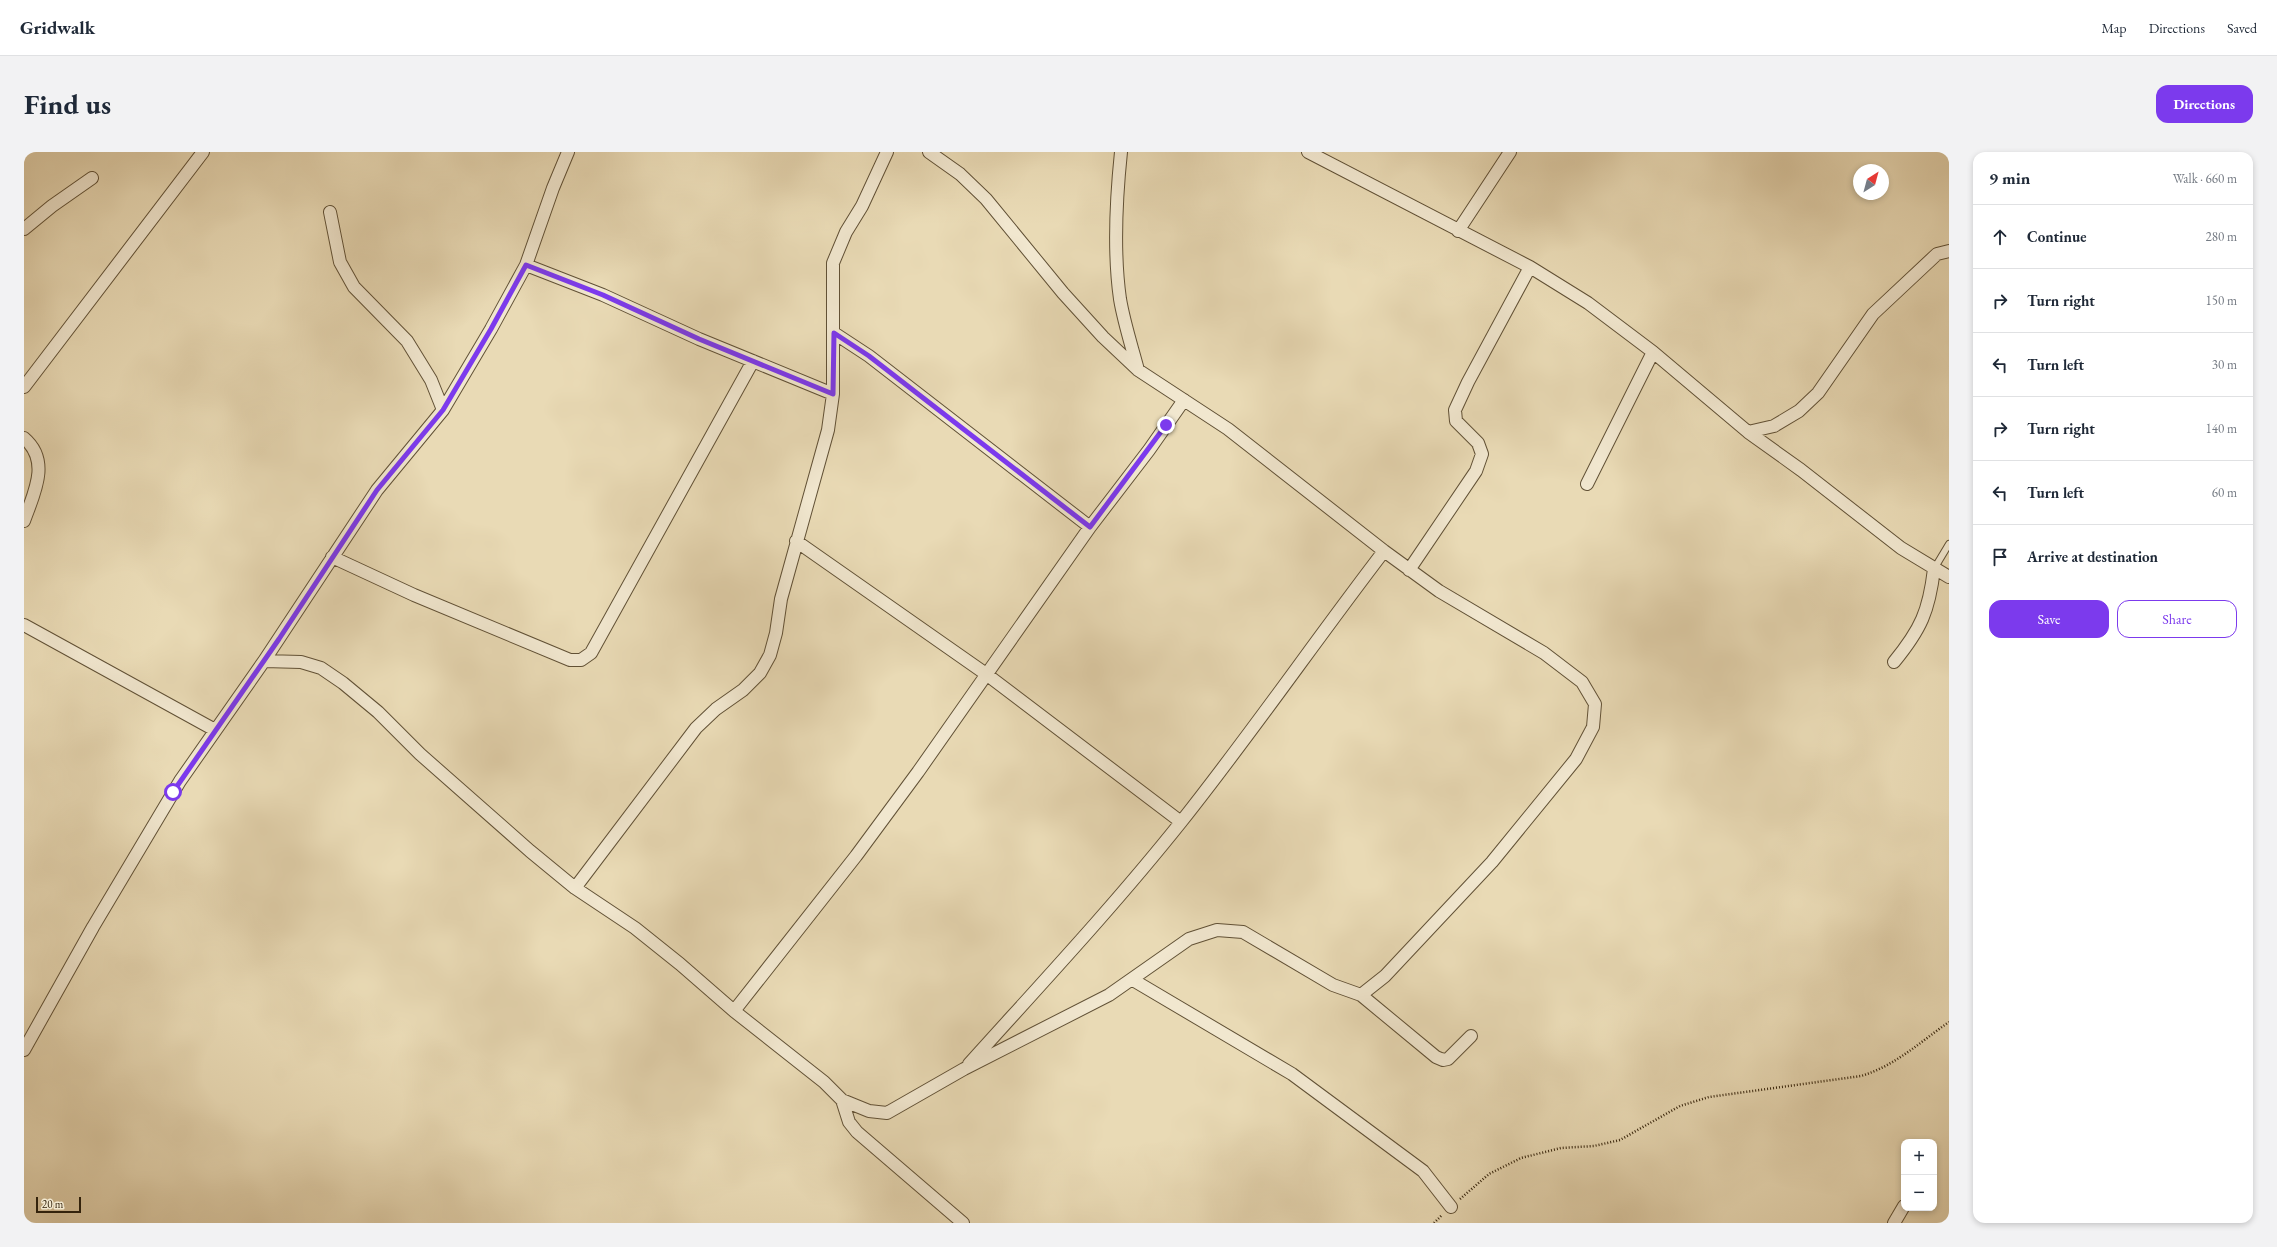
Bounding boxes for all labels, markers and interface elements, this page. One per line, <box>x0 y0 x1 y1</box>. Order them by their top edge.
text: Gridwalk <box>20 15 95 40</box>
text: Map <box>2101 19 2127 37</box>
text: Directions <box>2149 19 2205 37</box>
text: Saved <box>2227 19 2257 37</box>
button: Directions <box>2156 85 2253 123</box>
text: Find us <box>24 86 111 122</box>
north arrow <box>1853 164 1889 200</box>
text: 9 min <box>1989 167 2030 189</box>
text: Walk · 660 m <box>2173 170 2237 187</box>
icon: ahead <box>1989 226 2011 248</box>
text: Continue <box>2027 227 2087 246</box>
text: 280 m <box>2206 228 2237 245</box>
icon: right <box>1989 290 2011 312</box>
text: Turn right <box>2027 291 2095 310</box>
text: 150 m <box>2206 292 2237 309</box>
icon: left <box>1989 354 2011 376</box>
text: Turn left <box>2027 355 2084 374</box>
text: 30 m <box>2212 356 2237 373</box>
route end <box>1157 416 1175 434</box>
icon: right <box>1989 418 2011 440</box>
text: Turn right <box>2027 419 2095 438</box>
text: 140 m <box>2206 420 2237 437</box>
icon: left <box>1989 482 2011 504</box>
text: Turn left <box>2027 483 2084 502</box>
text: 60 m <box>2212 484 2237 501</box>
icon: arrive <box>1989 546 2011 568</box>
text: Arrive at destination <box>2027 547 2158 566</box>
button: Save <box>1989 600 2109 638</box>
button: Share <box>2117 600 2237 638</box>
route start <box>164 783 182 801</box>
map controls <box>1901 1139 1937 1211</box>
button: + <box>1901 1139 1937 1175</box>
button: − <box>1901 1175 1937 1211</box>
scale bar <box>36 1195 81 1214</box>
text: 20 m <box>42 1197 63 1211</box>

